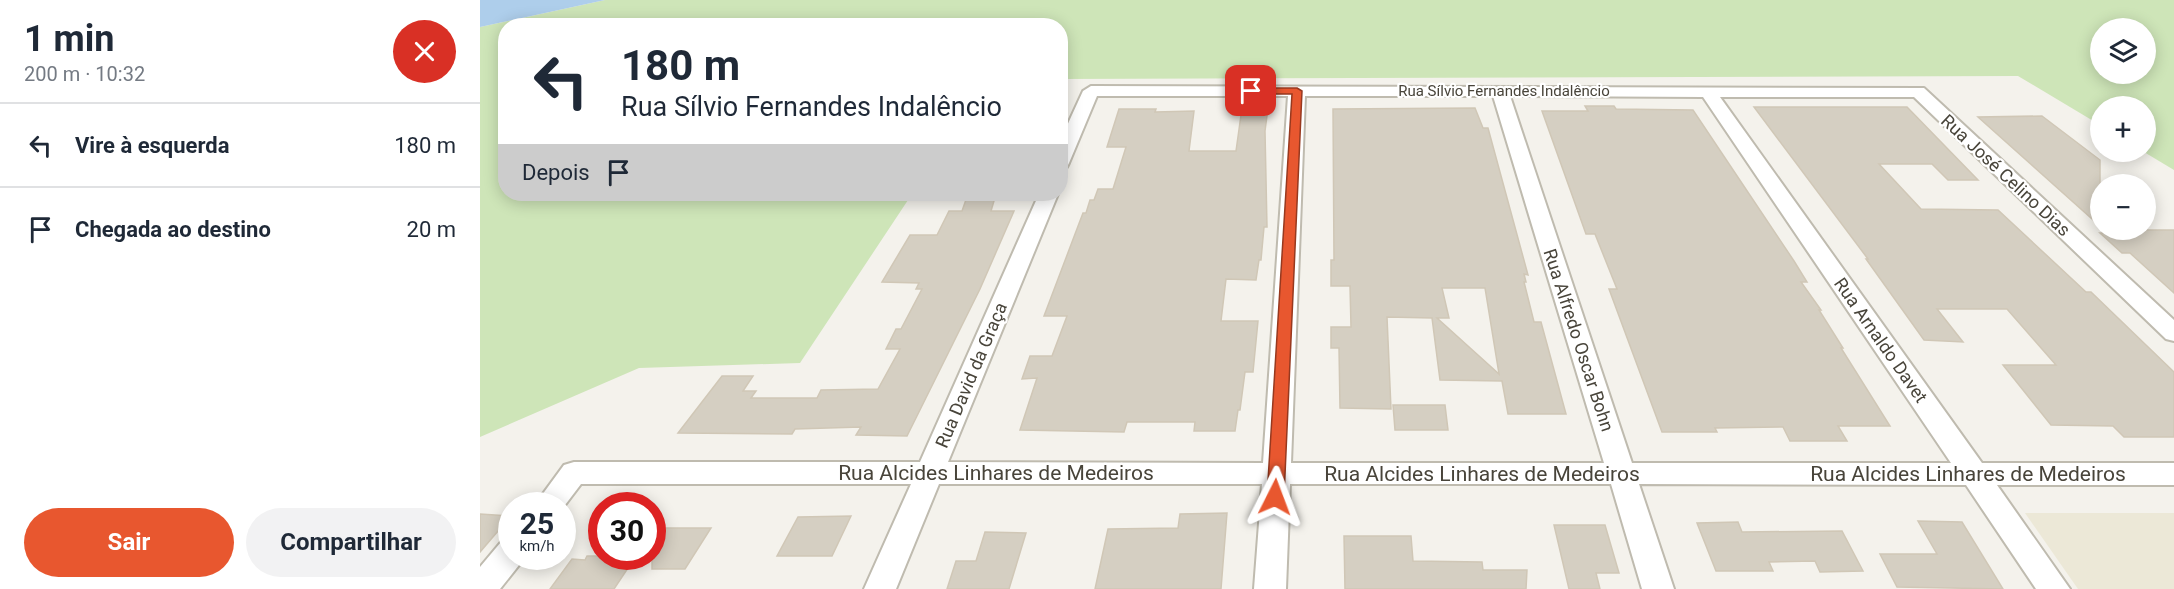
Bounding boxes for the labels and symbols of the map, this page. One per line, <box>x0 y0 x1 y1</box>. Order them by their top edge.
pin <box>1225 65 1276 116</box>
street label: Rua Sílvio Fernandes Indalêncio <box>1398 82 1610 100</box>
street label: Rua José Celino Dias <box>1937 110 2075 240</box>
street label: Rua Alfredo Oscar Bohn <box>1540 246 1618 434</box>
street label: Rua Arnaldo Davet <box>1830 274 1932 407</box>
street label: Rua David da Graça <box>931 299 1011 451</box>
street label: Rua Alcides Linhares de Medeiros <box>838 461 1154 485</box>
street label: Rua Alcides Linhares de Medeiros <box>1324 462 1640 486</box>
street label: Rua Alcides Linhares de Medeiros <box>1810 462 2126 486</box>
position arrow <box>1243 465 1307 529</box>
speed limit sign: 30 <box>588 492 666 570</box>

